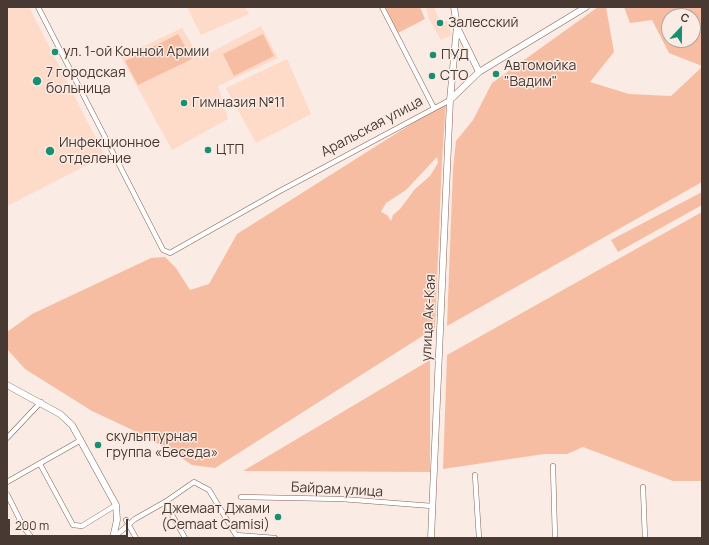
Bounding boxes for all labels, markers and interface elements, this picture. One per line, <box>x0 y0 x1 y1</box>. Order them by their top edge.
north arrow <box>661 8 701 48</box>
text: С <box>679 9 692 26</box>
place label: Залесский <box>448 15 519 31</box>
marker: Залесский <box>435 18 445 28</box>
place label: ул. 1-ой Конной Армии <box>63 44 209 60</box>
marker: ул. 1-ой Конной Армии <box>50 47 60 57</box>
place label: ПУД <box>441 47 469 63</box>
marker: ПУД <box>428 50 438 60</box>
place label: Автомойка "Вадим" <box>504 58 576 90</box>
place label: 7 городская больница <box>46 65 126 98</box>
place label: СТО <box>440 68 468 84</box>
marker: Автомойка "Вадим" <box>491 69 501 79</box>
marker: СТО <box>427 71 437 81</box>
marker: 7 городская больница <box>31 75 43 87</box>
street label: Аральская улица <box>318 93 426 161</box>
place label: Гимназия №11 <box>192 95 285 111</box>
marker: Гимназия №11 <box>179 98 189 108</box>
place label: Инфекционное отделение <box>59 135 160 168</box>
place label: ЦТП <box>216 142 244 158</box>
marker: Инфекционное отделение <box>44 145 56 157</box>
marker: ЦТП <box>203 145 213 155</box>
street label: улица Ак-Кая <box>418 274 440 362</box>
place label: скульптурная группа «Беседа» <box>106 429 218 462</box>
marker: скульптурная группа «Беседа» <box>93 440 103 450</box>
street label: Байрам улица <box>290 479 384 501</box>
place label: Джемаат Джами (Cemaat Camisi) <box>161 501 270 534</box>
scale bar <box>10 511 130 537</box>
marker: Джемаат Джами (Cemaat Camisi) <box>273 512 283 522</box>
text: 200 m <box>15 517 49 534</box>

